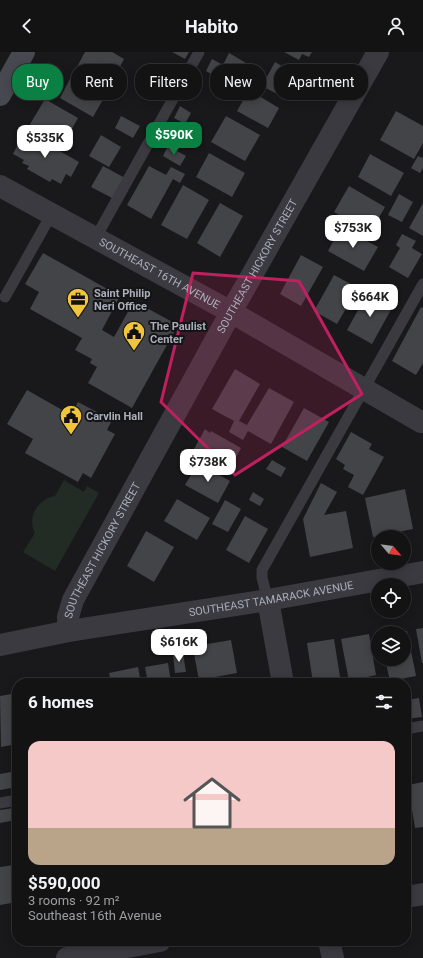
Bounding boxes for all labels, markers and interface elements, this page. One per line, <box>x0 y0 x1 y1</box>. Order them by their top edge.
icon: back <box>16 15 38 37</box>
icon: person <box>385 15 407 37</box>
text: Habito <box>185 16 238 37</box>
chip: Buy <box>12 64 63 100</box>
chip: Rent <box>71 64 127 100</box>
chip: Filters <box>135 64 202 100</box>
chip: New <box>210 64 266 100</box>
chip: Apartment <box>274 64 368 100</box>
pin: $590K <box>146 122 202 156</box>
pin: $535K <box>17 125 73 159</box>
text: $590K <box>155 127 193 142</box>
text: $535K <box>26 130 64 145</box>
street label: SOUTHEAST HICKORY STREET <box>214 196 300 336</box>
pin: $753K <box>325 215 381 249</box>
text: $753K <box>334 220 372 235</box>
street label: SOUTHEAST 16TH AVENUE <box>97 235 222 311</box>
pin: $664K <box>342 284 398 318</box>
office icon: Saint Philip Neri Office <box>65 286 91 319</box>
place label: Saint Philip Neri Office <box>94 287 150 313</box>
text: $664K <box>351 289 389 304</box>
public building icon: The Paulist Center <box>121 319 147 352</box>
place label: The Paulist Center <box>150 320 206 346</box>
public building icon: Carvlin Hall <box>58 403 84 436</box>
place label: Carvlin Hall <box>86 410 143 423</box>
pin: $738K <box>180 449 236 483</box>
text: $738K <box>189 454 227 469</box>
street label: SOUTHEAST HICKORY STREET <box>61 480 143 620</box>
north arrow <box>371 530 411 570</box>
map controls <box>371 530 411 666</box>
street label: SOUTHEAST TAMARACK AVENUE <box>188 578 354 619</box>
button: locate <box>371 578 411 618</box>
button: layers <box>371 626 411 666</box>
pin: $616K <box>151 629 207 663</box>
text: $616K <box>160 634 198 649</box>
icon: filters <box>373 691 395 713</box>
text: 6 homes <box>28 692 94 712</box>
icon: home <box>176 767 248 839</box>
text: $590,000 <box>28 873 100 893</box>
text: 3 rooms · 92 m² <box>28 893 120 908</box>
text: Southeast 16th Avenue <box>28 908 162 923</box>

